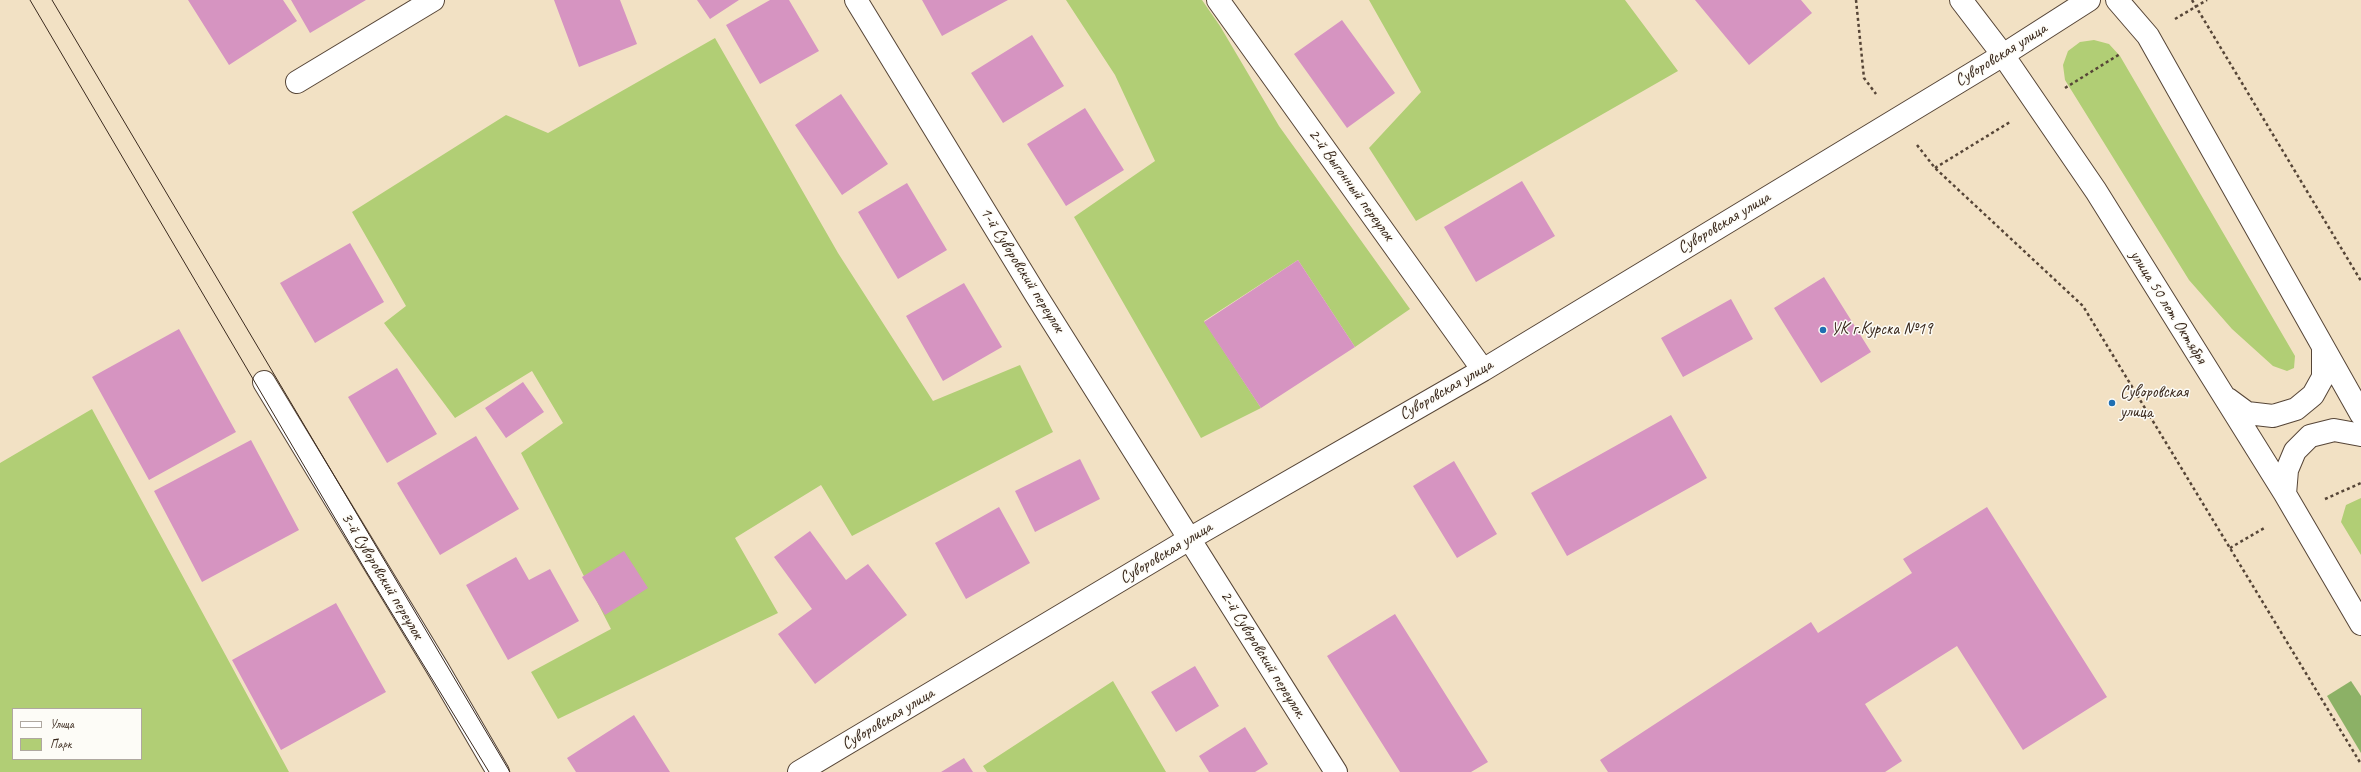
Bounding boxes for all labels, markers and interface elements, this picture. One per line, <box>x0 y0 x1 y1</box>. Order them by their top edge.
street label: Суворовская улица <box>1951 19 2051 91</box>
street label: 2-й Выгонный переулок <box>1303 125 1399 245</box>
street label: Суворовская улица <box>1674 187 1774 259</box>
street label: 1-й Суворовский переулок <box>975 204 1069 336</box>
street label: улица 50 лет Октября <box>2125 246 2211 368</box>
place label: УК г.Курска №19 <box>1831 320 1932 340</box>
marker: УК г.Курска №19 <box>1818 325 1828 335</box>
street label: Суворовская улица <box>1396 355 1496 425</box>
place label: Суворовская улица <box>2120 383 2188 423</box>
marker: Суворовская улица <box>2107 398 2117 408</box>
street label: 3-й Суворовский переулок <box>336 509 428 643</box>
street label: Суворовская улица <box>1116 517 1216 589</box>
street label: 2-й Суворовский переулок. <box>1215 587 1311 723</box>
street label: Суворовская улица <box>838 683 938 755</box>
legend <box>12 708 142 760</box>
text: Улица <box>50 716 74 732</box>
text: Парк <box>50 736 71 752</box>

